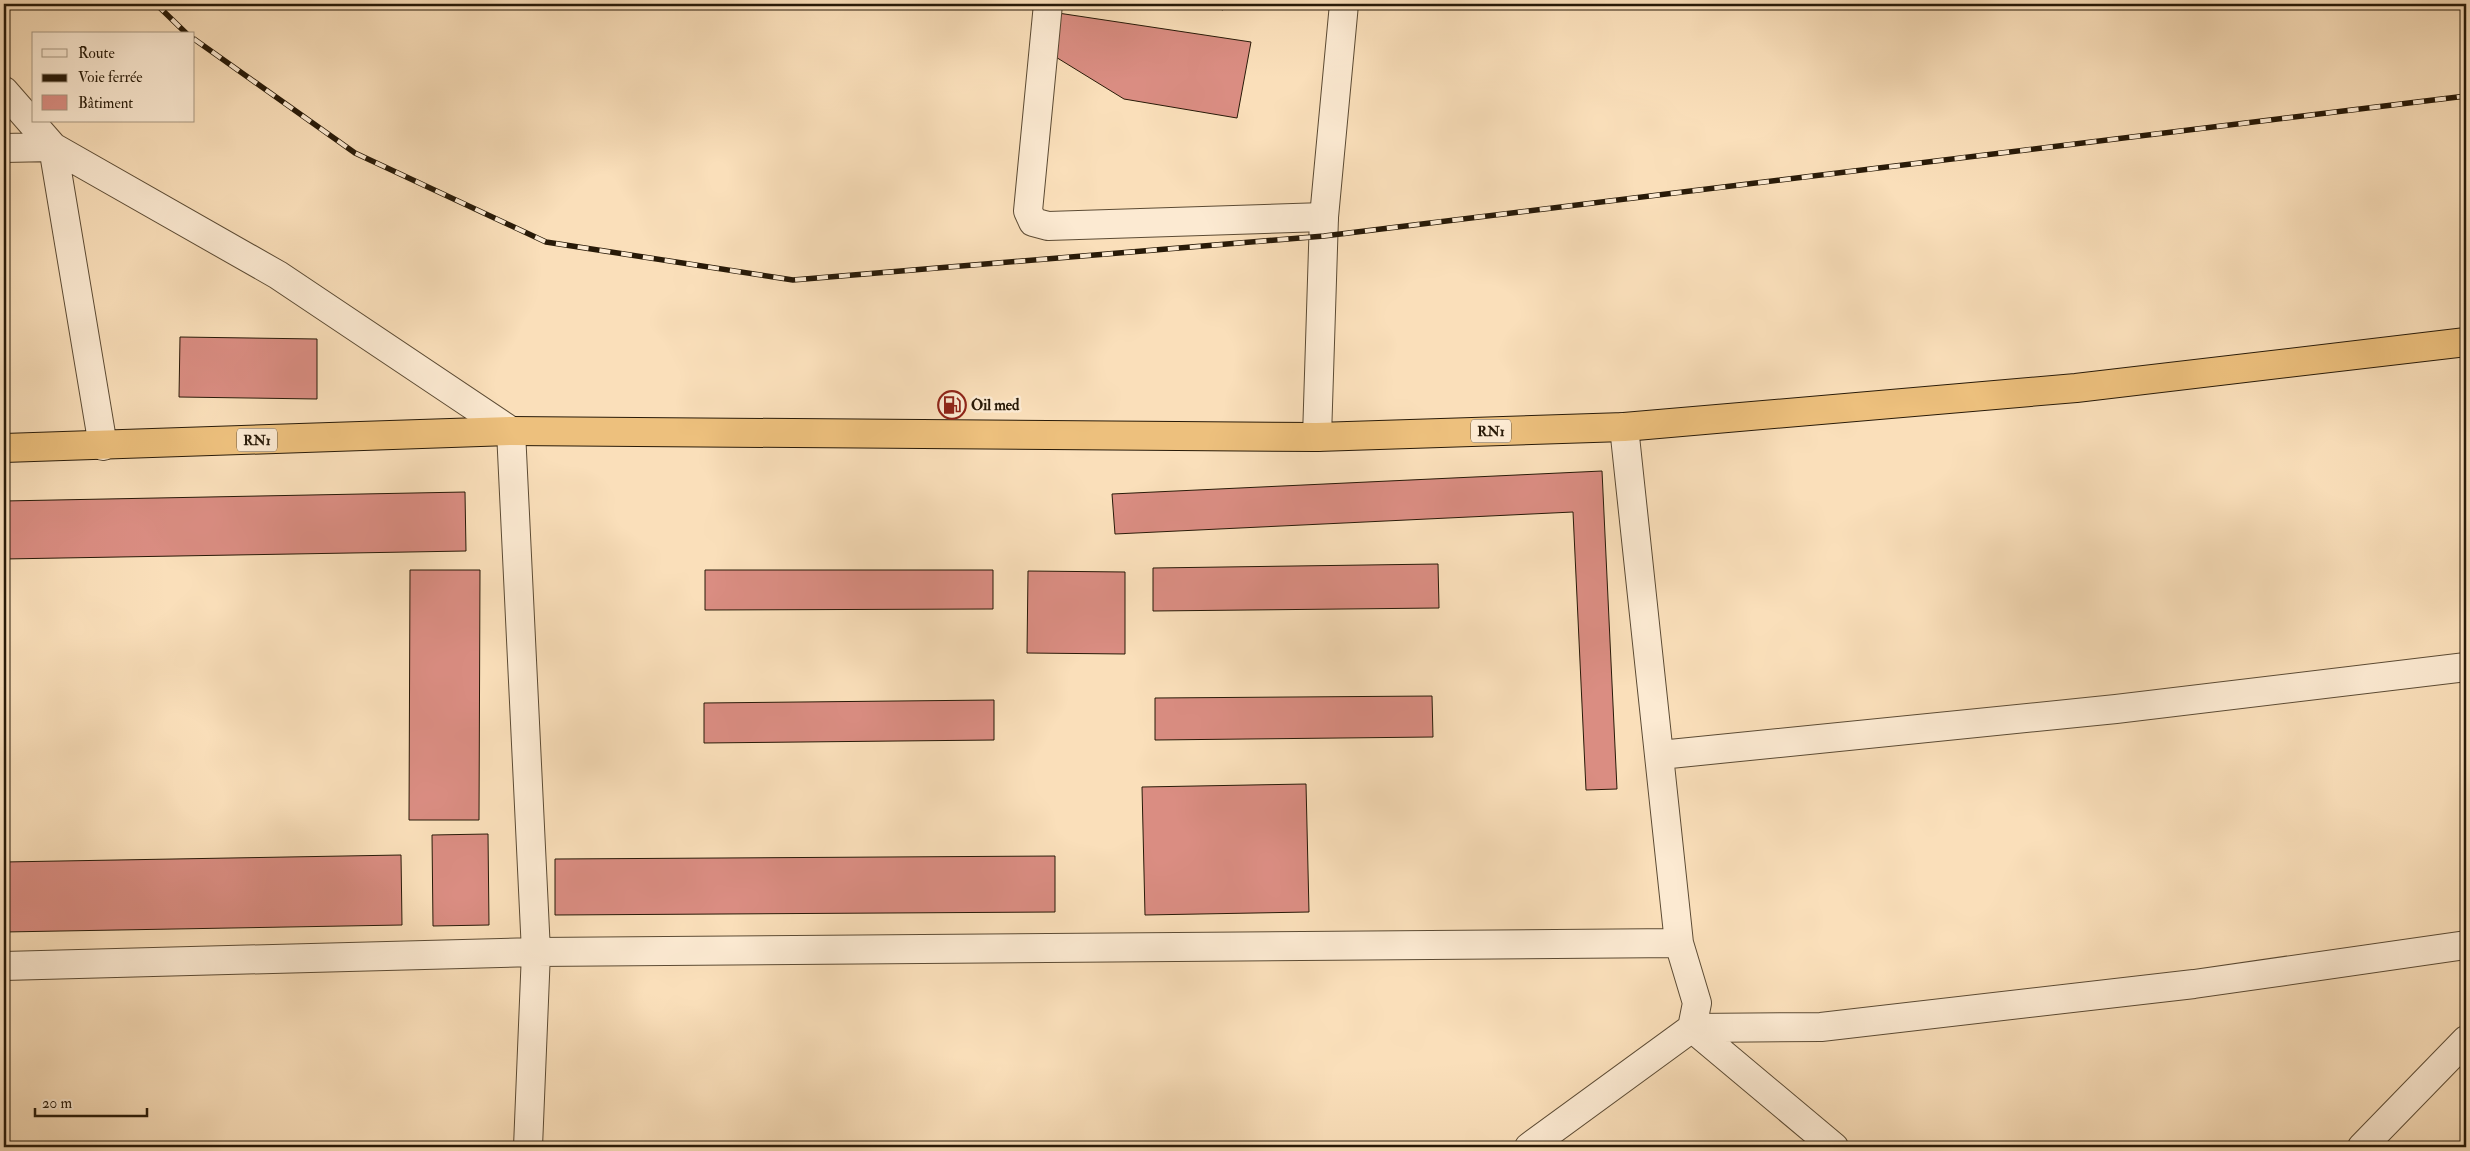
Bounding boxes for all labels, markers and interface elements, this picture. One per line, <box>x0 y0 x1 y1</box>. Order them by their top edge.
legend <box>32 32 195 122</box>
text: Route <box>78 44 115 63</box>
text: Voie ferrée <box>78 68 143 87</box>
text: Bâtiment <box>78 94 133 113</box>
fuel station icon: Oil med <box>937 390 967 420</box>
place label: Oil med <box>971 396 1020 415</box>
road number: RN1 <box>1471 420 1511 442</box>
road number: RN1 <box>237 428 277 452</box>
scale bar <box>35 1086 148 1118</box>
text: 20 m <box>42 1094 72 1113</box>

